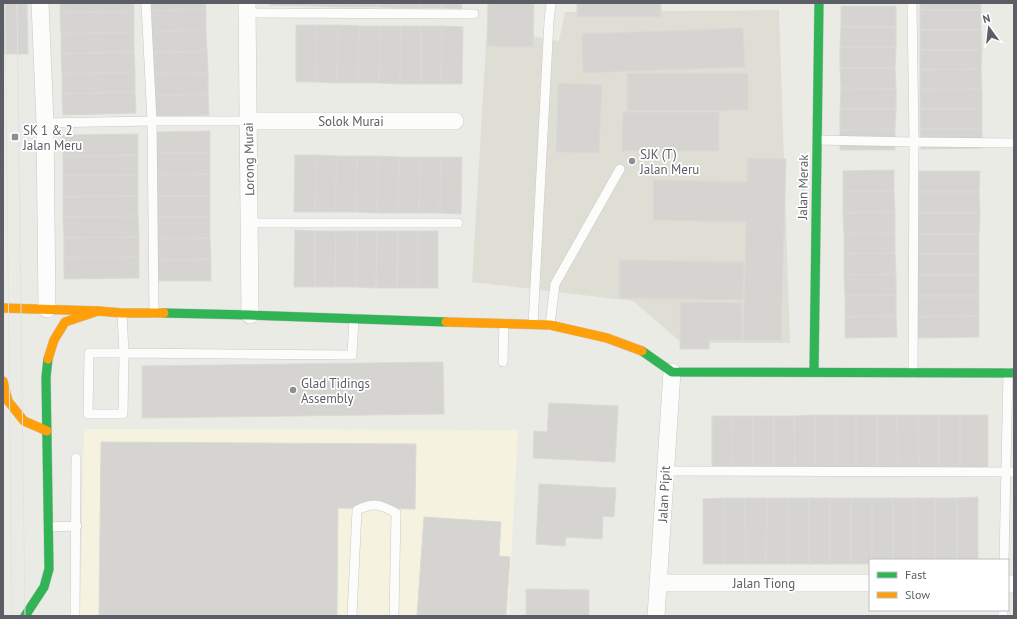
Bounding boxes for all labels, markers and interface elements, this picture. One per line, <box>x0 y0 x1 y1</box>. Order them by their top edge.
north arrow <box>969 8 1009 48</box>
text: N <box>981 11 992 26</box>
street label: Solok Murai <box>318 113 384 130</box>
place label: SK 1 & 2 Jalan Meru <box>22 122 82 154</box>
street label: Lorong Murai <box>240 122 258 196</box>
marker: SK 1 & 2 Jalan Meru <box>10 132 20 142</box>
place label: SJK (T) Jalan Meru <box>639 146 699 178</box>
street label: Jalan Merak <box>794 154 812 221</box>
marker: SJK (T) Jalan Meru <box>627 156 637 166</box>
place label: Glad Tidings Assembly <box>301 375 370 407</box>
marker: Glad Tidings Assembly <box>288 385 298 395</box>
street label: Jalan Pipit <box>654 465 674 524</box>
legend <box>869 559 1009 611</box>
text: Fast <box>905 567 926 582</box>
street label: Jalan Tiong <box>732 575 795 592</box>
text: Slow <box>905 587 930 602</box>

